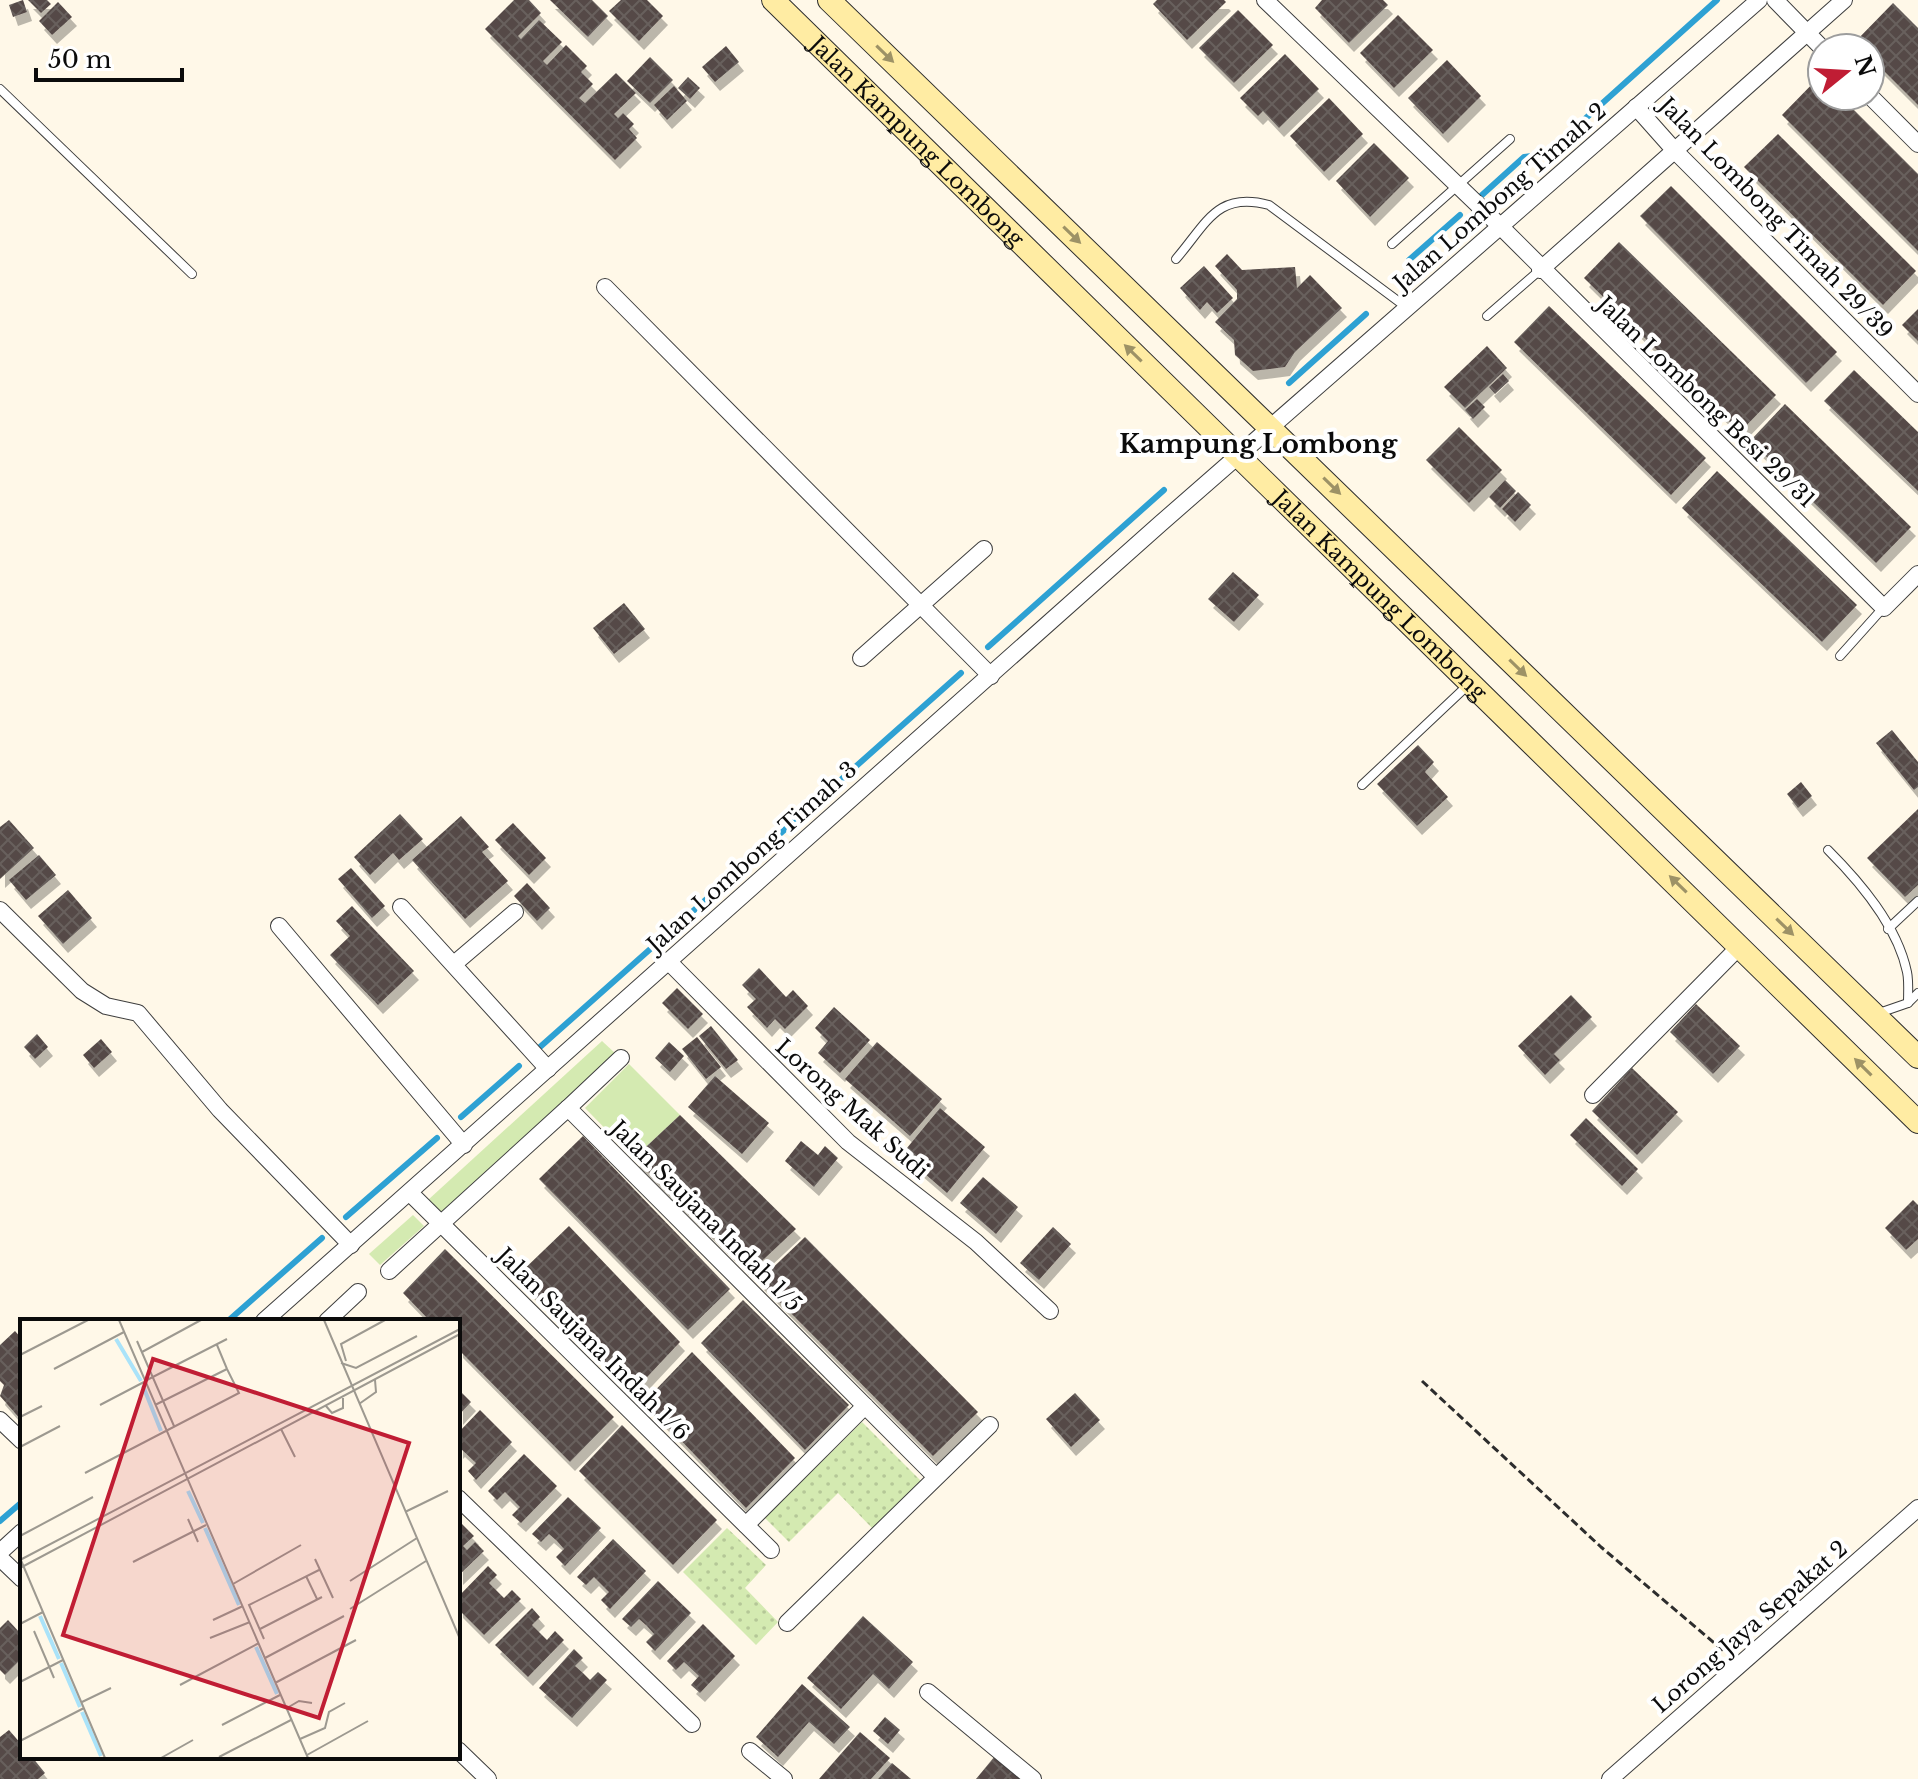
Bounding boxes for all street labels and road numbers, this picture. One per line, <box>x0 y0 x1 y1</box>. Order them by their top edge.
street label: Jalan Kampung Lombong <box>802 28 1031 253</box>
street label: Jalan Lombong Timah 29/39 <box>1651 90 1898 344</box>
street label: Jalan Lombong Timah 2 <box>1386 97 1612 299</box>
street label: Jalan Lombong Besi 29/31 <box>1589 289 1821 513</box>
street label: Jalan Kampung Lombong <box>1265 482 1493 706</box>
street label: Jalan Lombong Timah 3 <box>639 756 862 960</box>
street label: Lorong Mak Sudi <box>770 1033 934 1185</box>
street label: Jalan Saujana Indah 1/5 <box>603 1113 807 1317</box>
street label: Jalan Saujana Indah 1/6 <box>489 1240 695 1446</box>
street label: Lorong Jaya Sepakat 2 <box>1647 1535 1853 1719</box>

